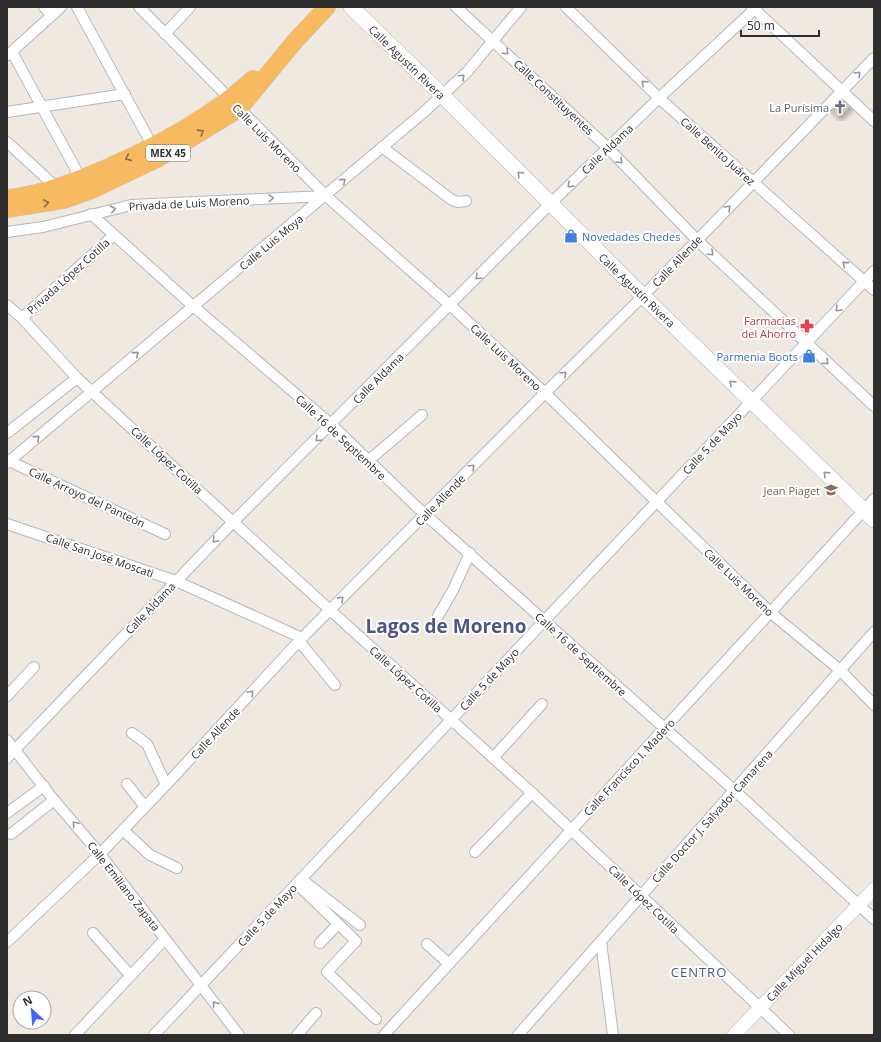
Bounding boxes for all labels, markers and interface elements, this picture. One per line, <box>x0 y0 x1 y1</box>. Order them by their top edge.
scale bar <box>741 12 819 38</box>
text: 50 m <box>747 17 775 34</box>
street label: Calle Agustín Rivera <box>366 22 448 102</box>
one-way arrow <box>501 47 508 54</box>
street label: Calle Constituyentes <box>511 56 597 138</box>
one-way arrow <box>853 71 861 79</box>
one-way arrow <box>457 74 465 81</box>
one-way arrow <box>641 81 649 88</box>
church icon: La Purísima <box>832 99 848 115</box>
street label: Calle Luis Moreno <box>229 100 305 176</box>
place label: La Purísima <box>769 100 829 115</box>
street label: Calle Benito Juárez <box>678 113 758 189</box>
street label: Calle Aldama <box>578 121 636 177</box>
one-way arrow <box>197 130 204 137</box>
road number: MEX 45 <box>146 145 190 161</box>
one-way arrow <box>124 153 132 161</box>
one-way arrow <box>615 156 623 164</box>
one-way arrow <box>517 171 525 179</box>
one-way arrow <box>338 178 346 185</box>
one-way arrow <box>567 180 575 188</box>
street label: Privada de Luis Moreno <box>128 192 250 214</box>
one-way arrow <box>268 194 274 203</box>
one-way arrow <box>42 199 49 208</box>
one-way arrow <box>110 205 117 214</box>
one-way arrow <box>723 205 730 212</box>
street label: Calle Luis Moya <box>236 211 306 273</box>
shop icon: Novedades Chedes <box>563 228 579 244</box>
place label: Novedades Chedes <box>582 229 680 244</box>
street label: Calle Allende <box>649 232 705 290</box>
street label: Privada López Cotilla <box>23 235 113 317</box>
one-way arrow <box>706 249 714 256</box>
street label: Calle Agustín Rivera <box>596 250 678 330</box>
one-way arrow <box>842 262 849 269</box>
one-way arrow <box>476 272 483 280</box>
one-way arrow <box>835 304 842 312</box>
place label: Farmacias del Ahorro <box>742 313 796 341</box>
pharmacy icon: Farmacias del Ahorro <box>799 318 815 334</box>
street label: Calle Luis Moreno <box>467 320 545 394</box>
shop icon: Parmenia Boots <box>801 348 817 364</box>
street label: Calle Aldama <box>349 349 407 407</box>
place label: Parmenia Boots <box>716 349 798 364</box>
one-way arrow <box>132 352 139 359</box>
one-way arrow <box>821 357 829 364</box>
one-way arrow <box>559 371 567 379</box>
one-way arrow <box>729 380 737 388</box>
street label: Calle 16 de Septiembre <box>293 391 389 483</box>
street label: Calle 5 de Mayo <box>679 408 745 478</box>
street label: Calle López Cotilla <box>128 423 206 497</box>
one-way arrow <box>315 434 323 442</box>
one-way arrow <box>32 436 40 443</box>
street label: Calle Arroyo del Panteón <box>26 463 148 531</box>
one-way arrow <box>467 464 475 472</box>
street label: Calle Allende <box>412 471 468 529</box>
one-way arrow <box>823 471 831 479</box>
school or university icon: Jean Piaget <box>823 482 839 498</box>
place label: Jean Piaget <box>763 483 820 498</box>
street label: Calle San José Moscati <box>44 530 156 580</box>
one-way arrow <box>213 535 220 543</box>
street label: Calle Luis Moreno <box>701 545 777 619</box>
street label: Calle Aldama <box>122 579 178 637</box>
one-way arrow <box>336 596 344 604</box>
street label: Calle 16 de Septiembre <box>532 609 630 699</box>
district label: Lagos de Moreno <box>365 613 527 639</box>
street label: Calle López Cotilla <box>366 642 446 716</box>
street label: Calle 5 de Mayo <box>456 644 522 714</box>
one-way arrow <box>247 690 254 698</box>
street label: Calle Allende <box>187 704 243 762</box>
street label: Calle Francisco I. Madero <box>580 715 678 819</box>
street label: Calle Doctor J. Salvador Camarena <box>648 746 776 886</box>
one-way arrow <box>73 822 80 829</box>
street label: Calle Emiliano Zapata <box>84 838 164 934</box>
street label: Calle López Cotilla <box>605 861 683 937</box>
street label: Calle 5 de Mayo <box>234 880 300 950</box>
street label: Calle Miguel Hidalgo <box>763 919 846 1005</box>
district label: CENTRO <box>671 963 727 981</box>
north arrow <box>12 990 52 1030</box>
text: N <box>20 992 35 1009</box>
one-way arrow <box>213 1002 220 1009</box>

